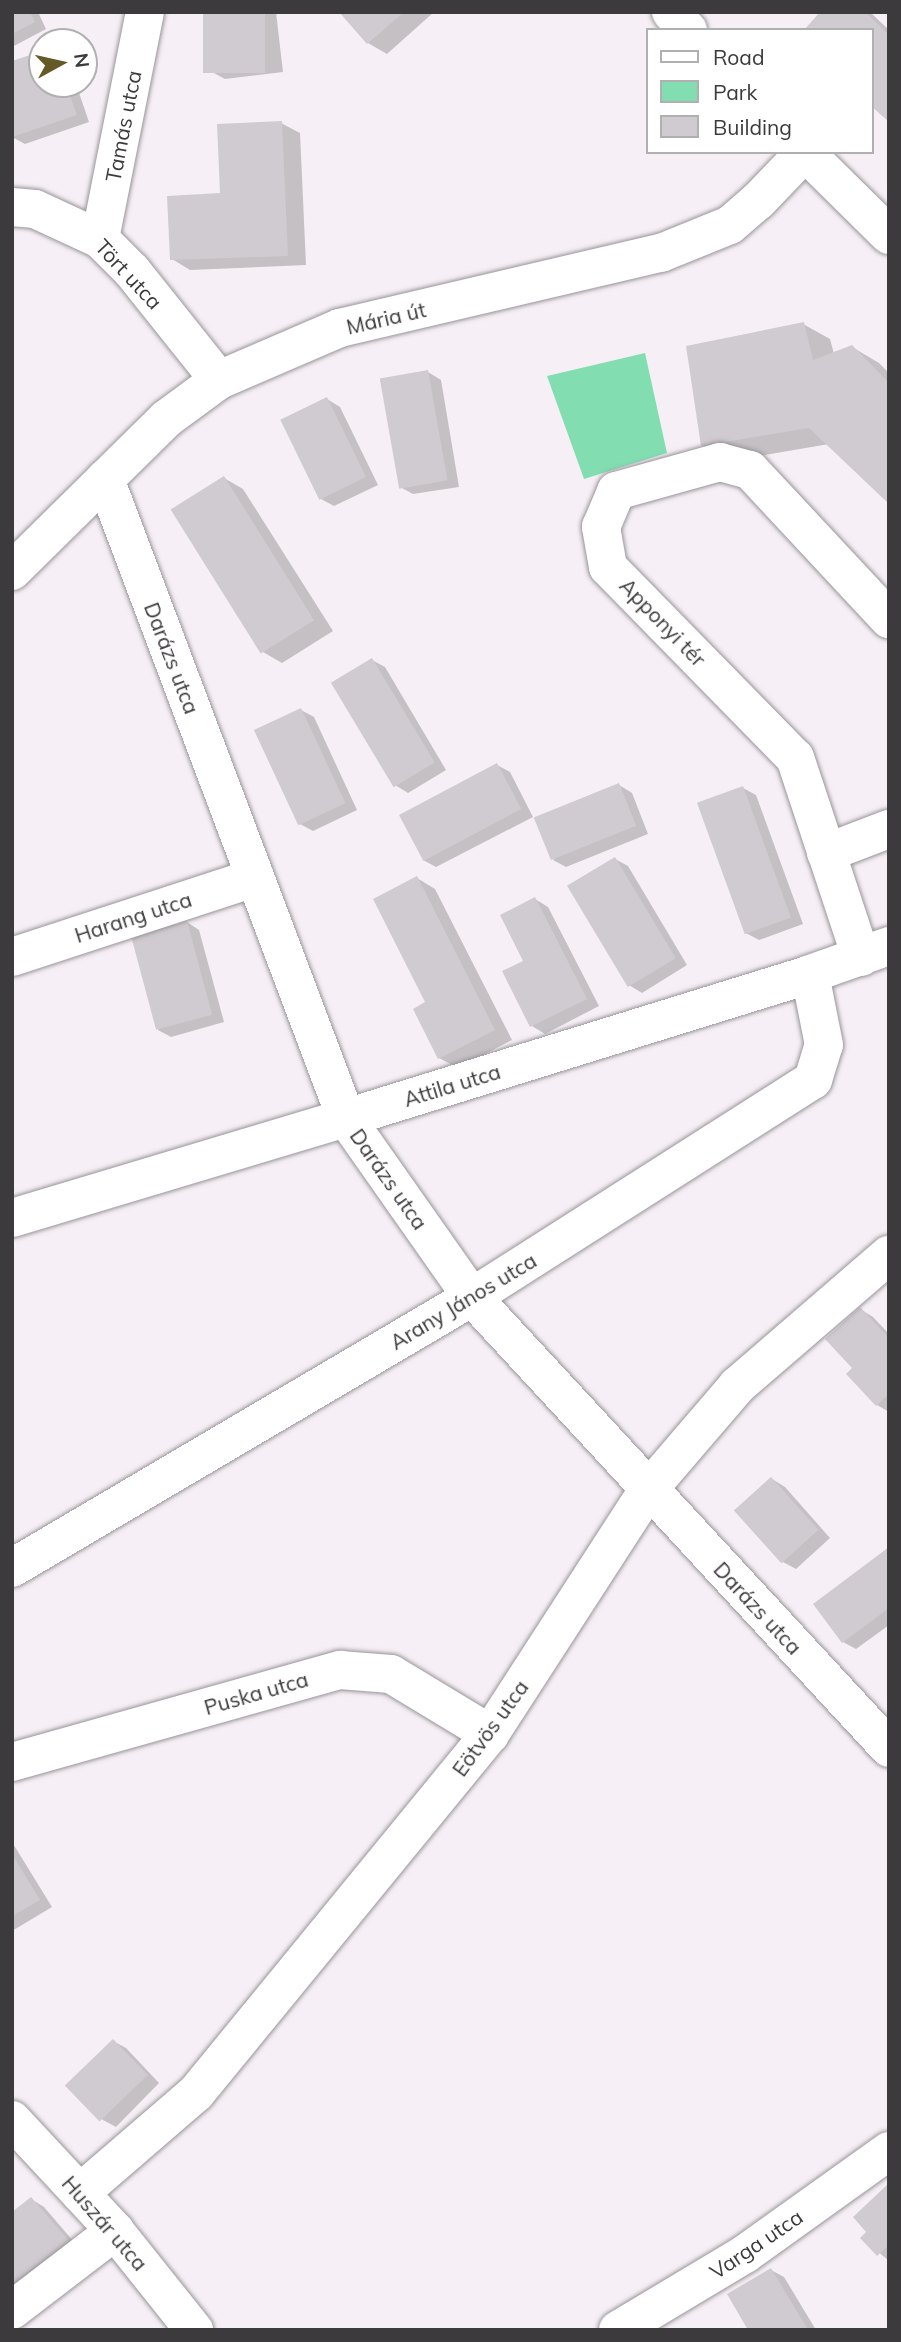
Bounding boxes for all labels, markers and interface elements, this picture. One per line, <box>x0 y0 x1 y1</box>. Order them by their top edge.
north arrow <box>28 28 98 98</box>
legend <box>646 28 873 154</box>
text: Road <box>713 44 764 70</box>
text: N <box>69 52 95 69</box>
street label: Tamás utca <box>100 68 146 184</box>
text: Park <box>713 79 757 105</box>
text: Building <box>713 114 792 140</box>
street label: Tört utca <box>90 234 168 314</box>
street label: Mária út <box>344 297 428 339</box>
street label: Apponyi tér <box>615 573 711 671</box>
street label: Darázs utca <box>139 599 205 717</box>
street label: Harang utca <box>71 886 195 948</box>
street label: Attila utca <box>401 1058 503 1112</box>
street label: Darázs utca <box>345 1124 433 1234</box>
street label: Arany János utca <box>385 1247 541 1355</box>
street label: Darázs utca <box>709 1556 807 1660</box>
street label: Puska utca <box>201 1666 311 1720</box>
street label: Eötvös utca <box>447 1675 533 1781</box>
street label: Huszár utca <box>57 2170 153 2276</box>
street label: Varga utca <box>705 2204 807 2284</box>

